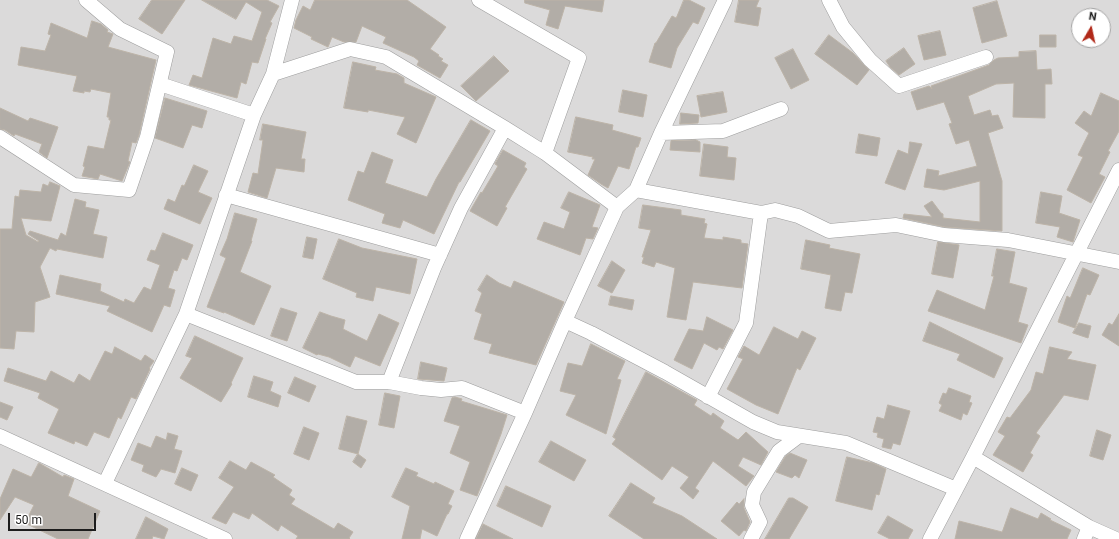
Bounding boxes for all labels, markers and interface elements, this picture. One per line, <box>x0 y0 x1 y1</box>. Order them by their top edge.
north arrow <box>1071 8 1111 48</box>
text: N <box>1088 10 1098 24</box>
scale bar <box>10 505 98 531</box>
text: 50 m <box>15 513 42 527</box>

